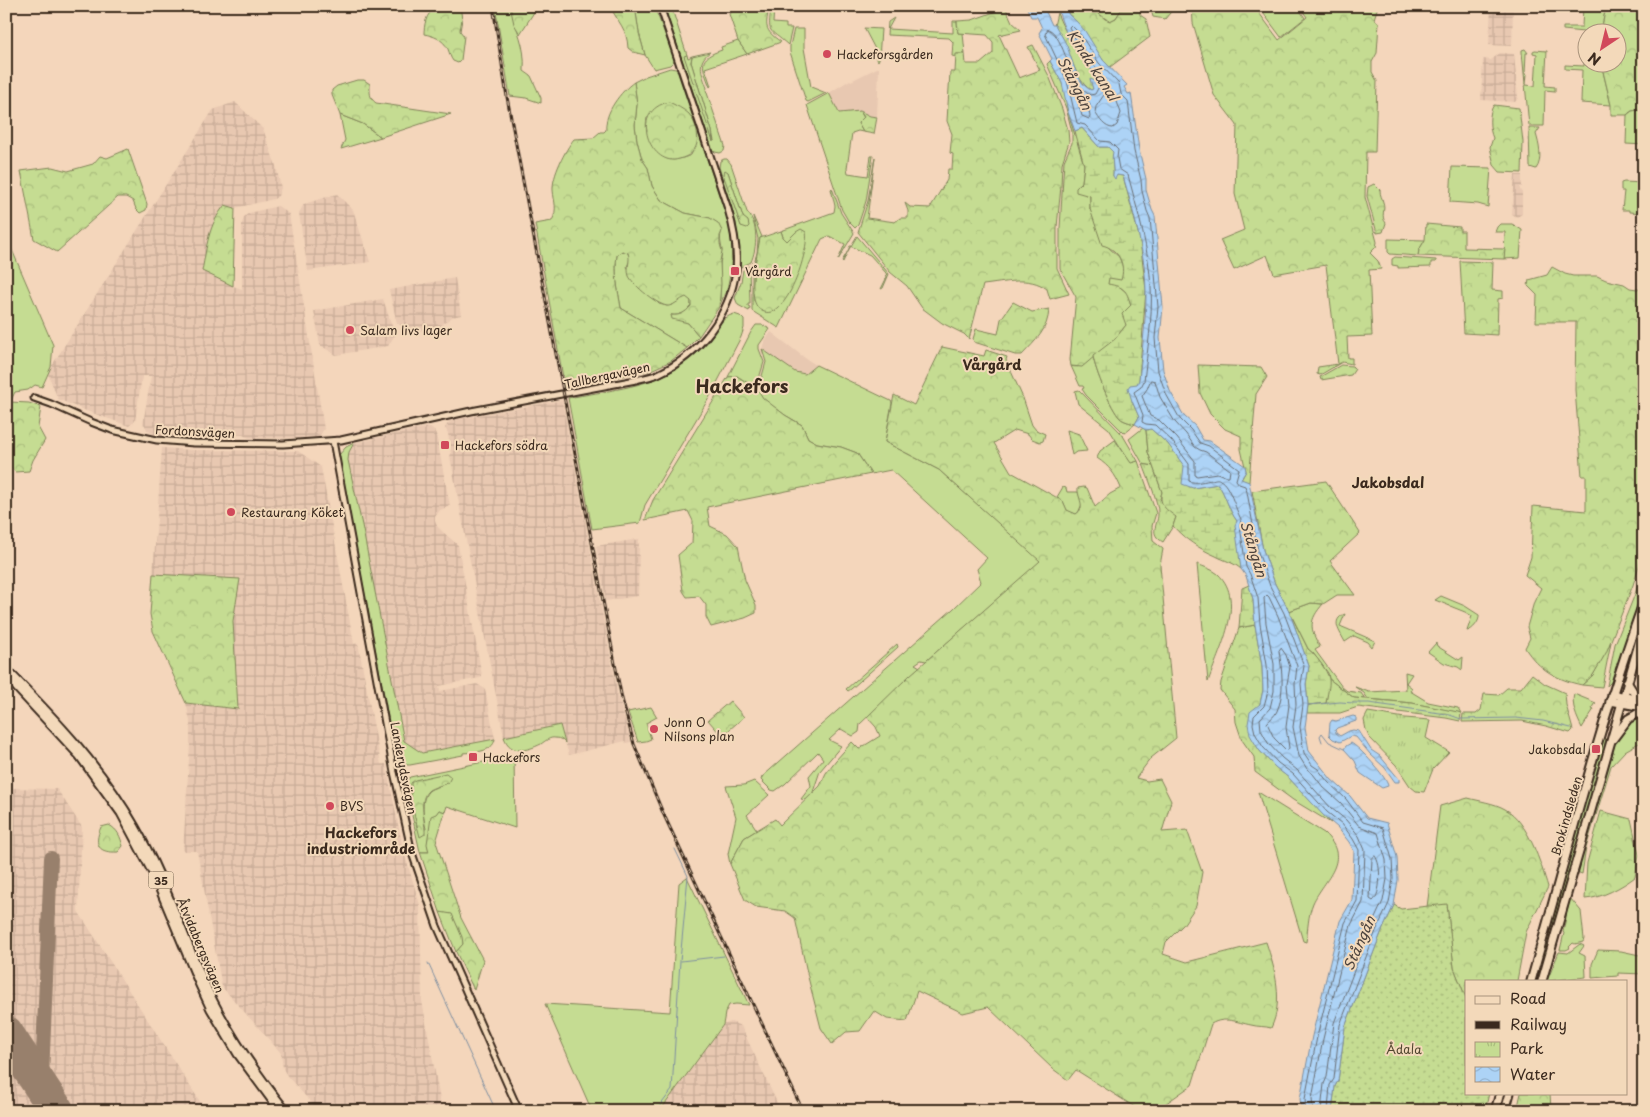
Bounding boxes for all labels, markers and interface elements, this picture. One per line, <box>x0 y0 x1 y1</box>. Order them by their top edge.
north arrow <box>1578 22 1628 72</box>
water label: Kinda kanal <box>1062 25 1125 107</box>
place label: Hackeforsgården <box>837 45 933 63</box>
text: N <box>1584 47 1605 71</box>
marker: Hackeforsgården <box>821 48 833 60</box>
water label: Stångån <box>1053 53 1098 114</box>
place label: Vårgård <box>745 262 792 280</box>
marker: Vårgård <box>729 265 741 277</box>
place label: Salam livs lager <box>360 321 452 339</box>
marker: Salam livs lager <box>344 324 356 336</box>
district label: Vårgård <box>963 354 1022 375</box>
street label: Tallbergavägen <box>563 357 651 393</box>
district label: Hackefors <box>696 372 789 399</box>
street label: Fordonsvägen <box>154 420 236 442</box>
place label: Hackefors södra <box>455 436 548 454</box>
marker: Hackefors södra <box>439 439 451 451</box>
district label: Jakobsdal <box>1352 472 1424 493</box>
place label: Restaurang Köket <box>241 503 343 521</box>
marker: Restaurang Köket <box>225 506 237 518</box>
water label: Stångån <box>1236 518 1273 580</box>
place label: Jonn O Nilsons plan <box>664 713 734 745</box>
street label: Landerydsvägen <box>386 720 422 816</box>
marker: Jonn O Nilsons plan <box>648 723 660 735</box>
place label: Jakobsdal <box>1528 740 1586 758</box>
marker: Jakobsdal <box>1590 743 1602 755</box>
place label: Hackefors <box>483 748 541 766</box>
marker: Hackefors <box>467 751 479 763</box>
street label: Brokindsleden <box>1546 774 1586 858</box>
place label: BVS <box>340 797 364 815</box>
marker: BVS <box>324 800 336 812</box>
district label: Hackefors industriområde <box>307 822 416 859</box>
road number: 35 <box>148 872 174 888</box>
street label: Åtvidabergsvägen <box>173 895 229 995</box>
water label: Stångån <box>1338 912 1381 974</box>
legend <box>1465 980 1628 1094</box>
text: Road <box>1510 986 1546 1009</box>
text: Railway <box>1510 1012 1567 1035</box>
text: Park <box>1510 1036 1544 1059</box>
park label: Ådala <box>1386 1040 1422 1058</box>
text: Water <box>1510 1062 1555 1085</box>

